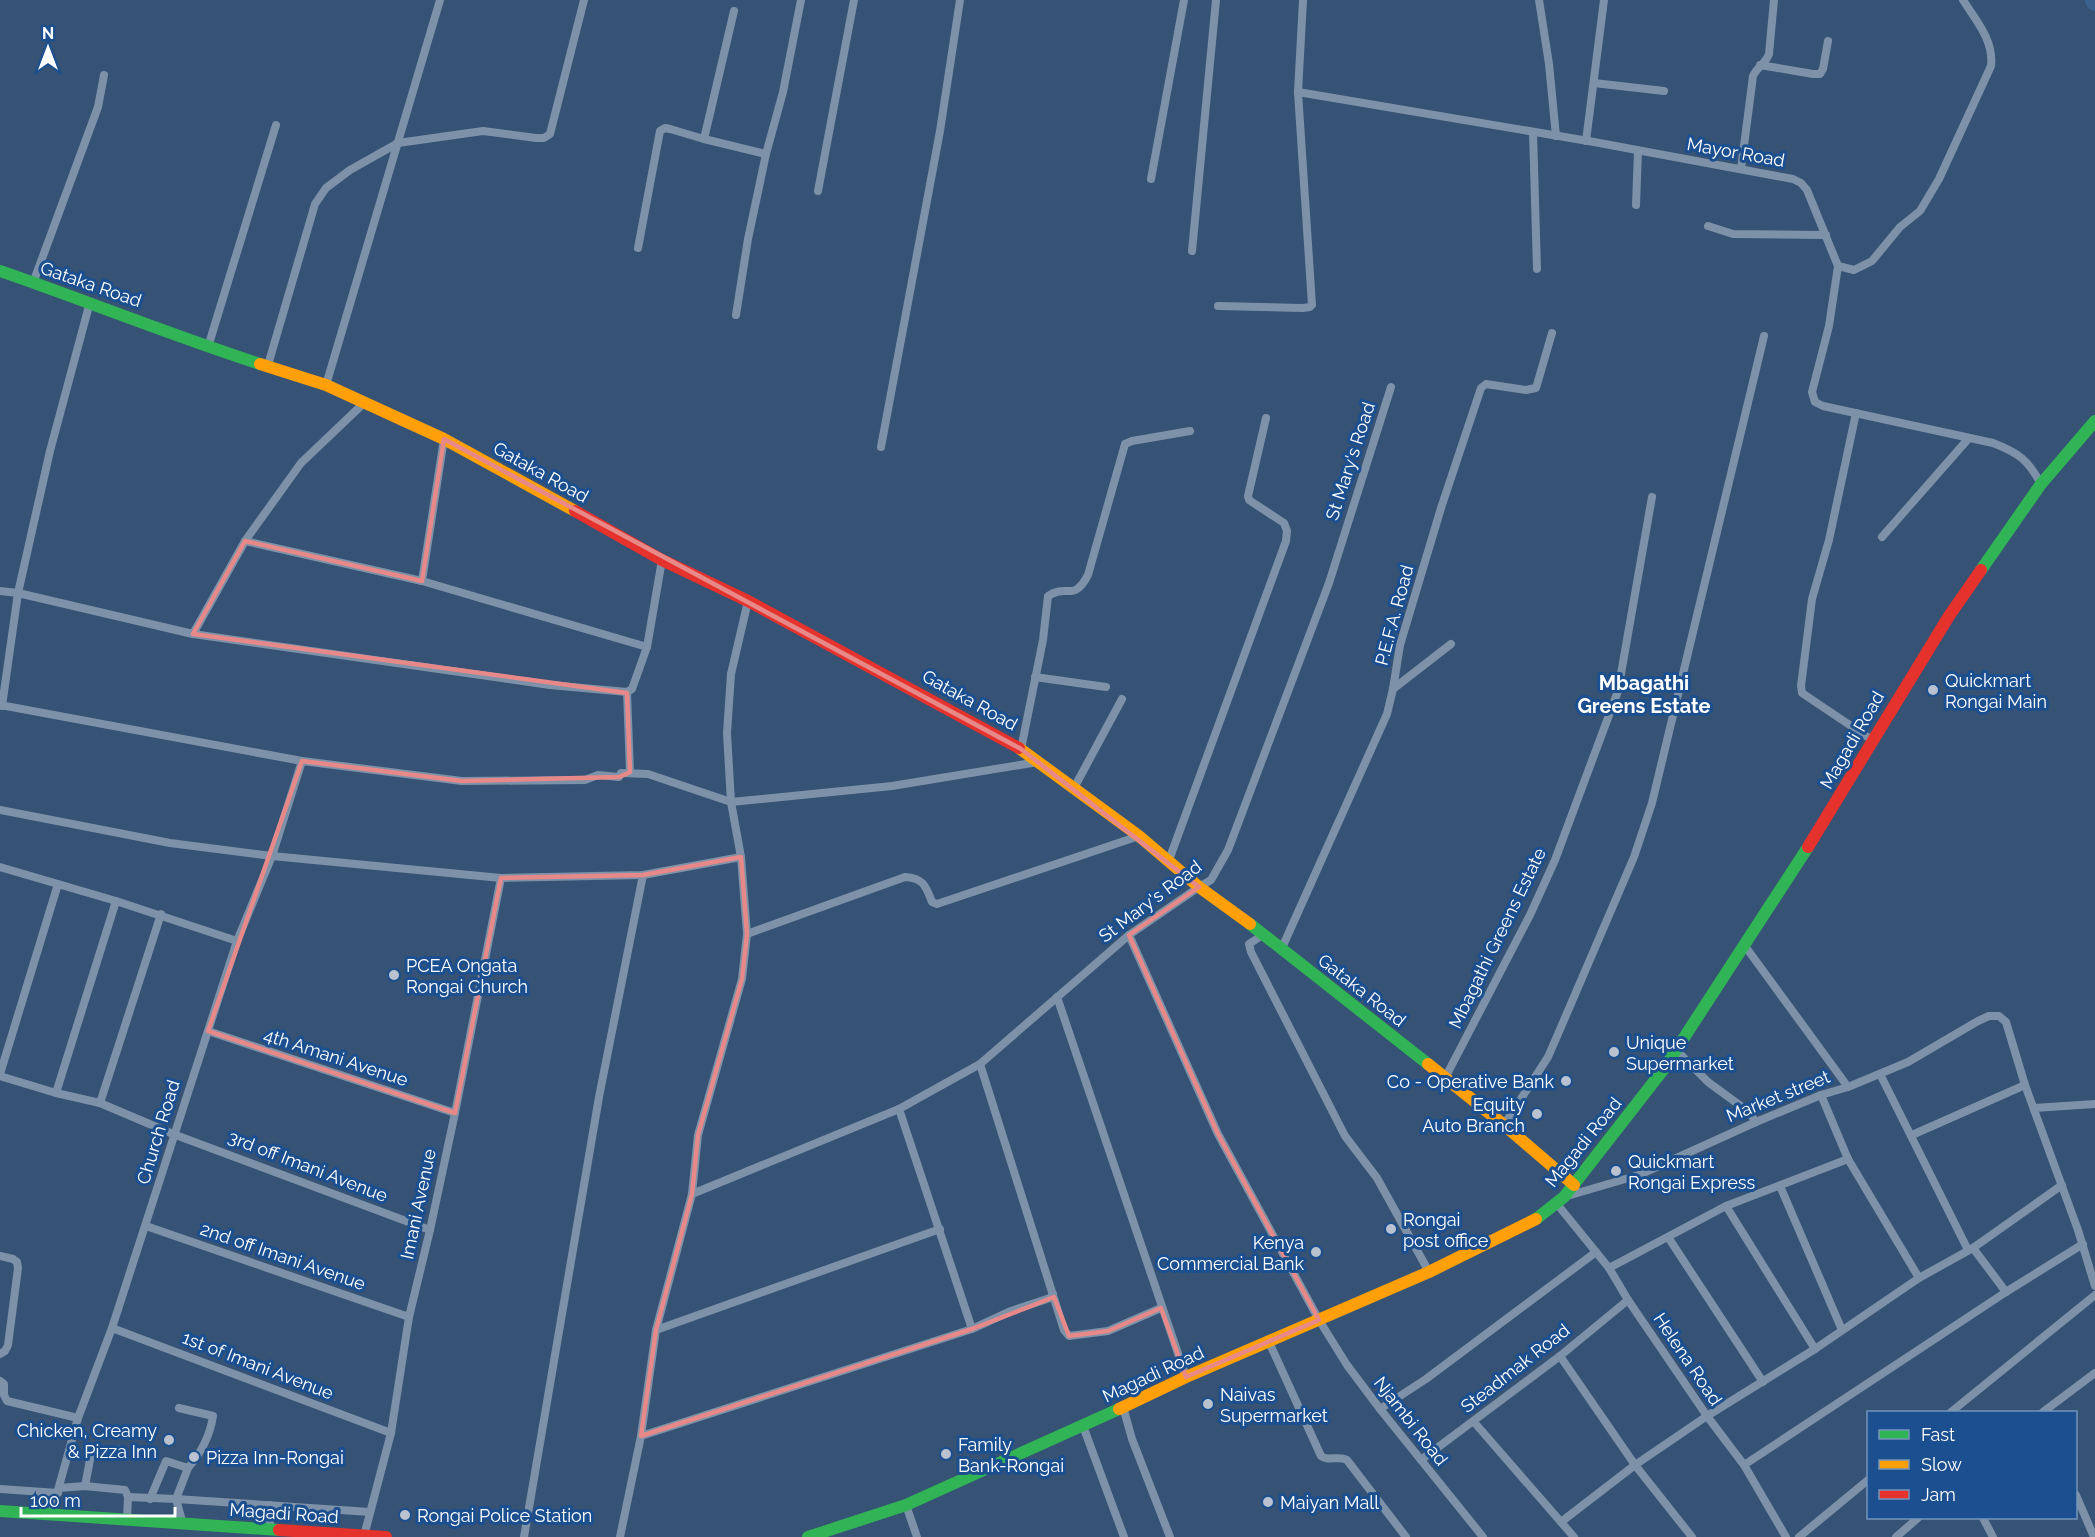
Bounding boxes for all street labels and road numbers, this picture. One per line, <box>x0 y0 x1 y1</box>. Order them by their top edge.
street label: Mayor Road <box>1685 133 1787 171</box>
street label: Gataka Road <box>38 257 144 311</box>
street label: St Mary's Road <box>1321 399 1379 523</box>
street label: Gataka Road <box>490 437 592 507</box>
street label: P.E.F.A. Road <box>1371 563 1417 667</box>
street label: Gataka Road <box>919 665 1021 735</box>
street label: Magadi Road <box>1816 687 1888 793</box>
street label: Mbagathi Greens Estate <box>1444 844 1550 1032</box>
street label: St Mary's Road <box>1095 856 1205 946</box>
street label: Gataka Road <box>1314 949 1410 1031</box>
street label: 4th Amani Avenue <box>261 1024 411 1090</box>
street label: Market street <box>1723 1066 1833 1126</box>
street label: Church Road <box>132 1077 184 1187</box>
street label: Magadi Road <box>1540 1093 1626 1191</box>
street label: 3rd off Imani Avenue <box>225 1126 391 1206</box>
street label: Imani Avenue <box>396 1146 440 1261</box>
street label: 2nd off Imani Avenue <box>198 1218 369 1294</box>
street label: Helena Road <box>1649 1309 1727 1409</box>
street label: Steadmak Road <box>1457 1319 1573 1417</box>
street label: 1st of Imani Avenue <box>179 1327 337 1404</box>
street label: Magadi Road <box>1099 1341 1207 1407</box>
street label: Njambi Road <box>1370 1372 1452 1470</box>
street label: Magadi Road <box>229 1499 339 1527</box>

